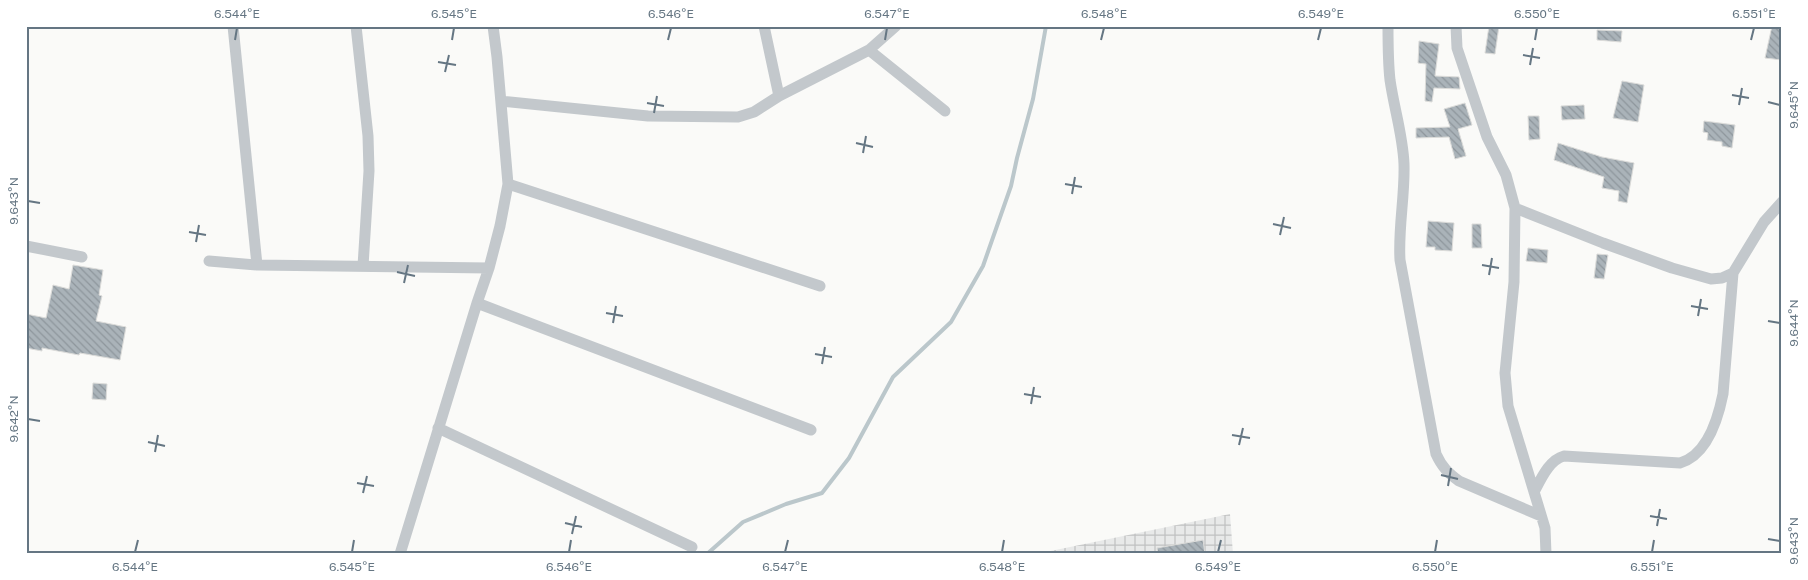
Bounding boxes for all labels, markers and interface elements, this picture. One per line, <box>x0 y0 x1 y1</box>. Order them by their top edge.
text: 6.544°E <box>214 7 260 21</box>
text: 6.545°E <box>431 7 477 21</box>
text: 6.546°E <box>648 7 694 21</box>
text: 6.547°E <box>864 7 910 21</box>
text: 6.548°E <box>1081 7 1127 21</box>
text: 6.549°E <box>1298 7 1344 21</box>
text: 6.550°E <box>1514 7 1560 21</box>
text: 6.551°E <box>1732 7 1776 21</box>
text: 9.645°N <box>1787 81 1801 129</box>
text: 9.643°N <box>7 177 21 225</box>
text: 9.644°N <box>1787 299 1801 347</box>
text: 9.642°N <box>7 396 21 442</box>
text: 9.643°N <box>1787 517 1801 565</box>
text: 6.544°E <box>112 560 158 574</box>
text: 6.545°E <box>329 560 375 574</box>
text: 6.546°E <box>546 560 592 574</box>
text: 6.547°E <box>762 560 808 574</box>
text: 6.548°E <box>979 560 1025 574</box>
text: 6.549°E <box>1195 560 1241 574</box>
text: 6.550°E <box>1412 560 1458 574</box>
text: 6.551°E <box>1630 560 1674 574</box>

